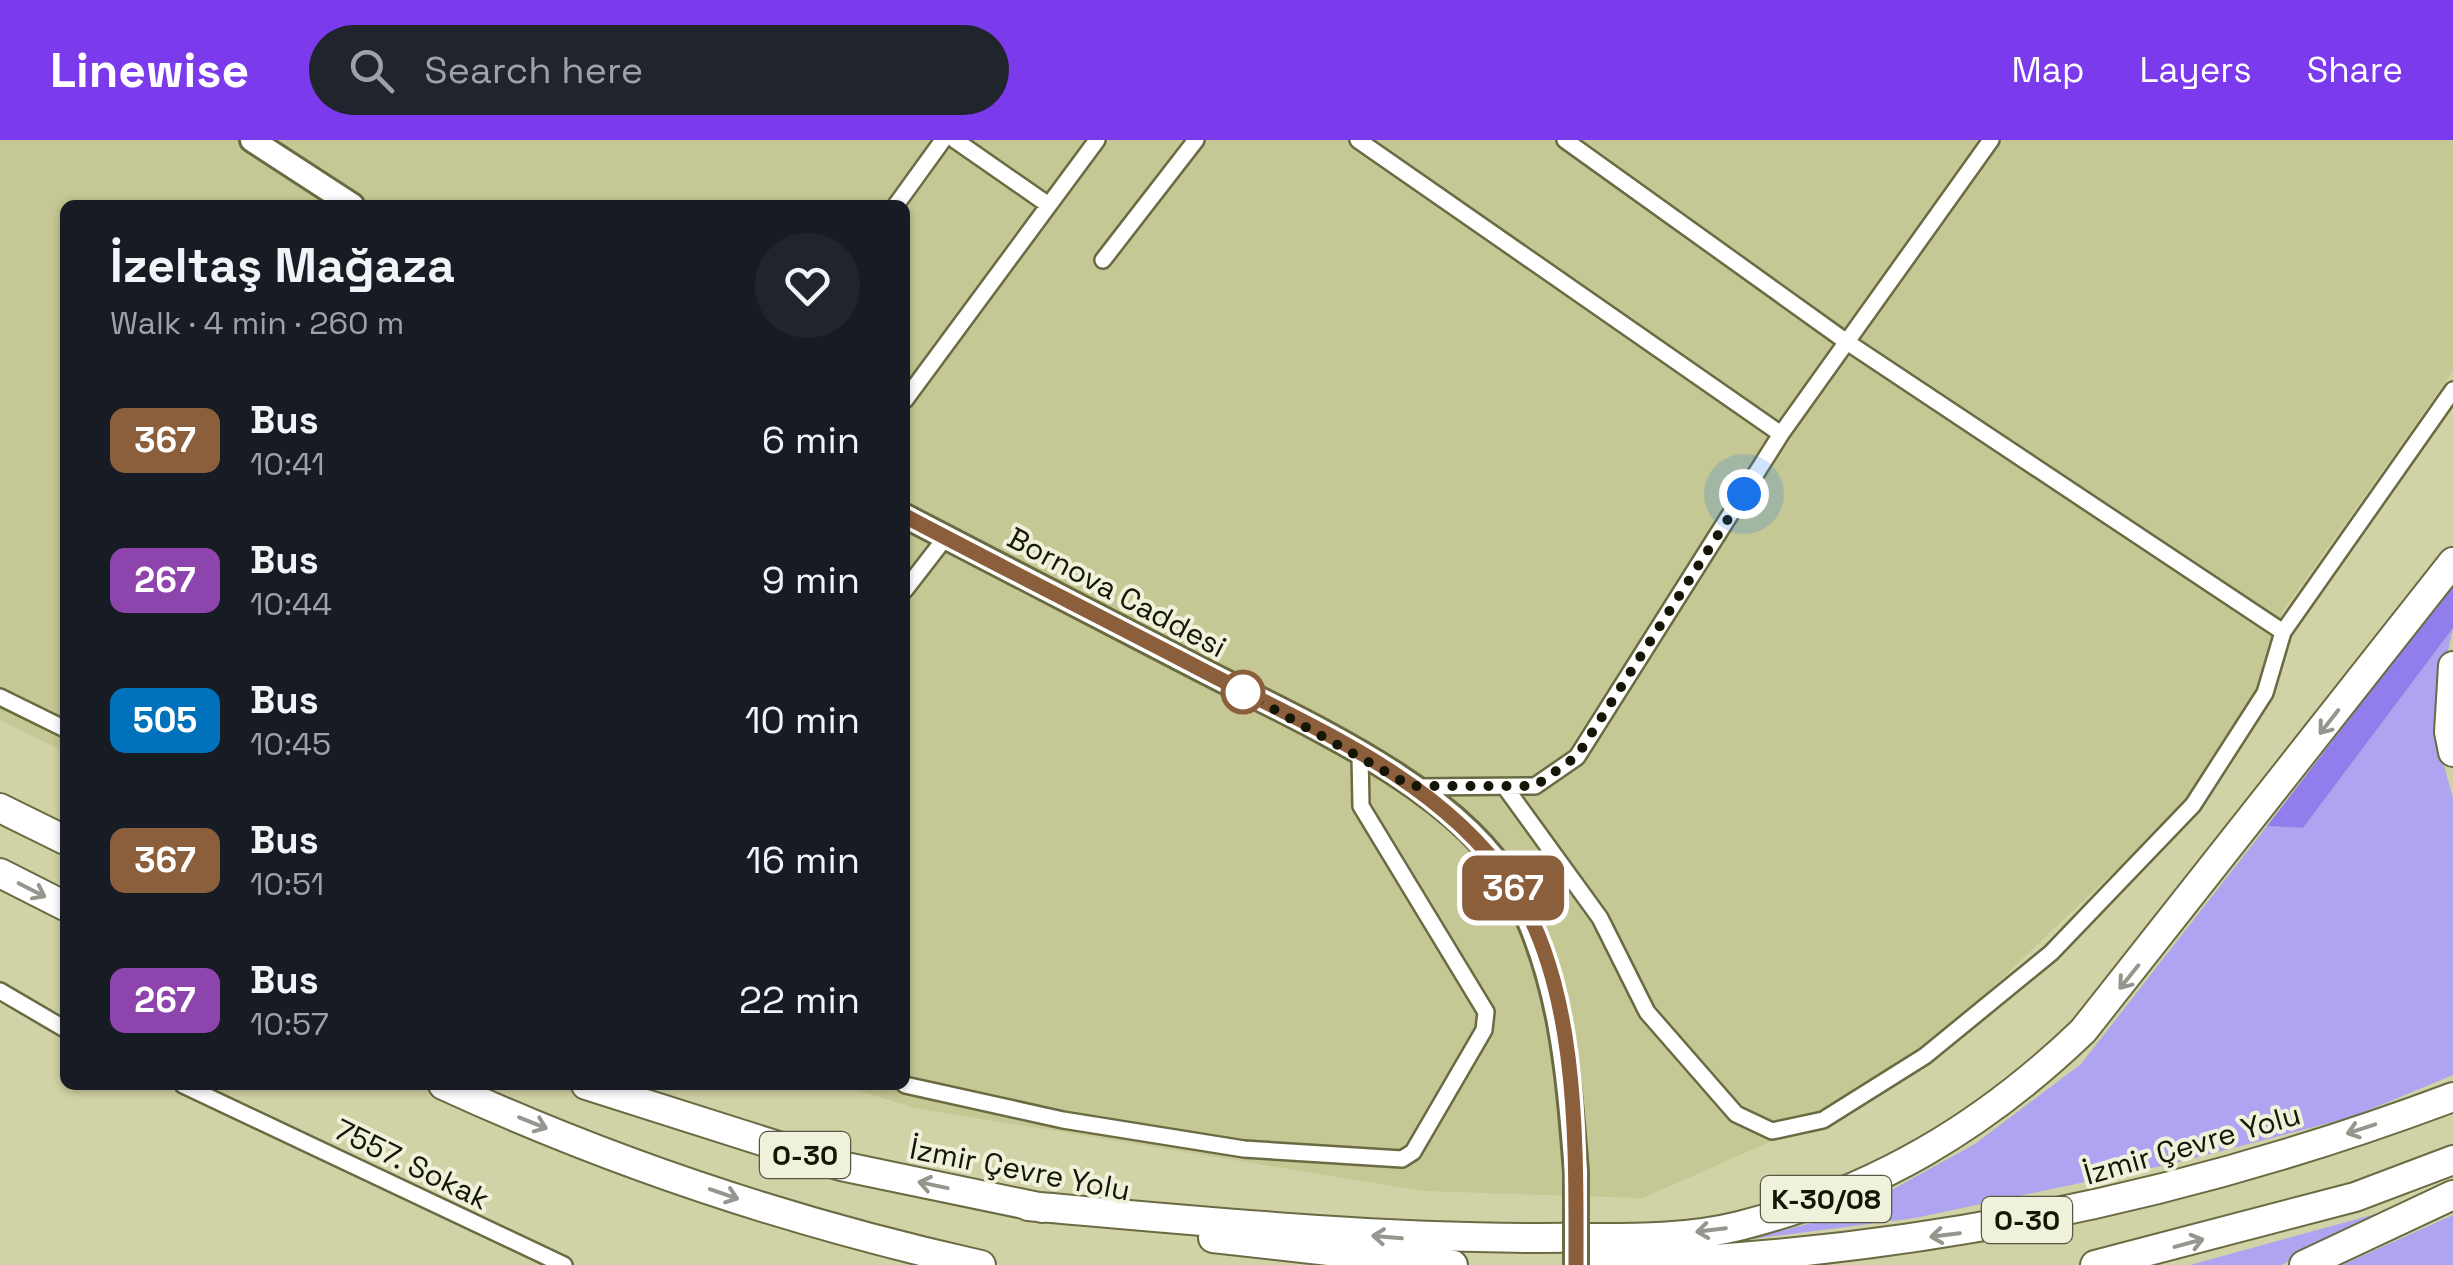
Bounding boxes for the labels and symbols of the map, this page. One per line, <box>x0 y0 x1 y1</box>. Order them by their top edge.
your location <box>1719 469 1769 519</box>
street label: Bornova Caddesi <box>1001 518 1233 666</box>
unlabelled marker <box>1222 671 1264 713</box>
one-way arrow <box>2319 708 2341 734</box>
line badge: 367 <box>1456 856 1570 920</box>
one-way arrow <box>17 881 47 900</box>
one-way arrow <box>2118 964 2140 990</box>
street label: İzmir Çevre Yolu <box>2079 1094 2305 1194</box>
street label: 7557. Sokak <box>328 1110 496 1218</box>
one-way arrow <box>517 1116 548 1134</box>
one-way arrow <box>2346 1121 2377 1139</box>
street label: İzmir Çevre Yolu <box>907 1129 1133 1209</box>
road number: O-30 <box>760 1132 850 1178</box>
one-way arrow <box>918 1175 950 1194</box>
road number: K-30/08 <box>1761 1176 1891 1222</box>
one-way arrow <box>707 1186 738 1204</box>
road number: O-30 <box>1982 1197 2072 1243</box>
one-way arrow <box>1696 1221 1728 1240</box>
one-way arrow <box>1929 1226 1962 1245</box>
one-way arrow <box>1371 1227 1403 1246</box>
one-way arrow <box>2173 1232 2205 1251</box>

